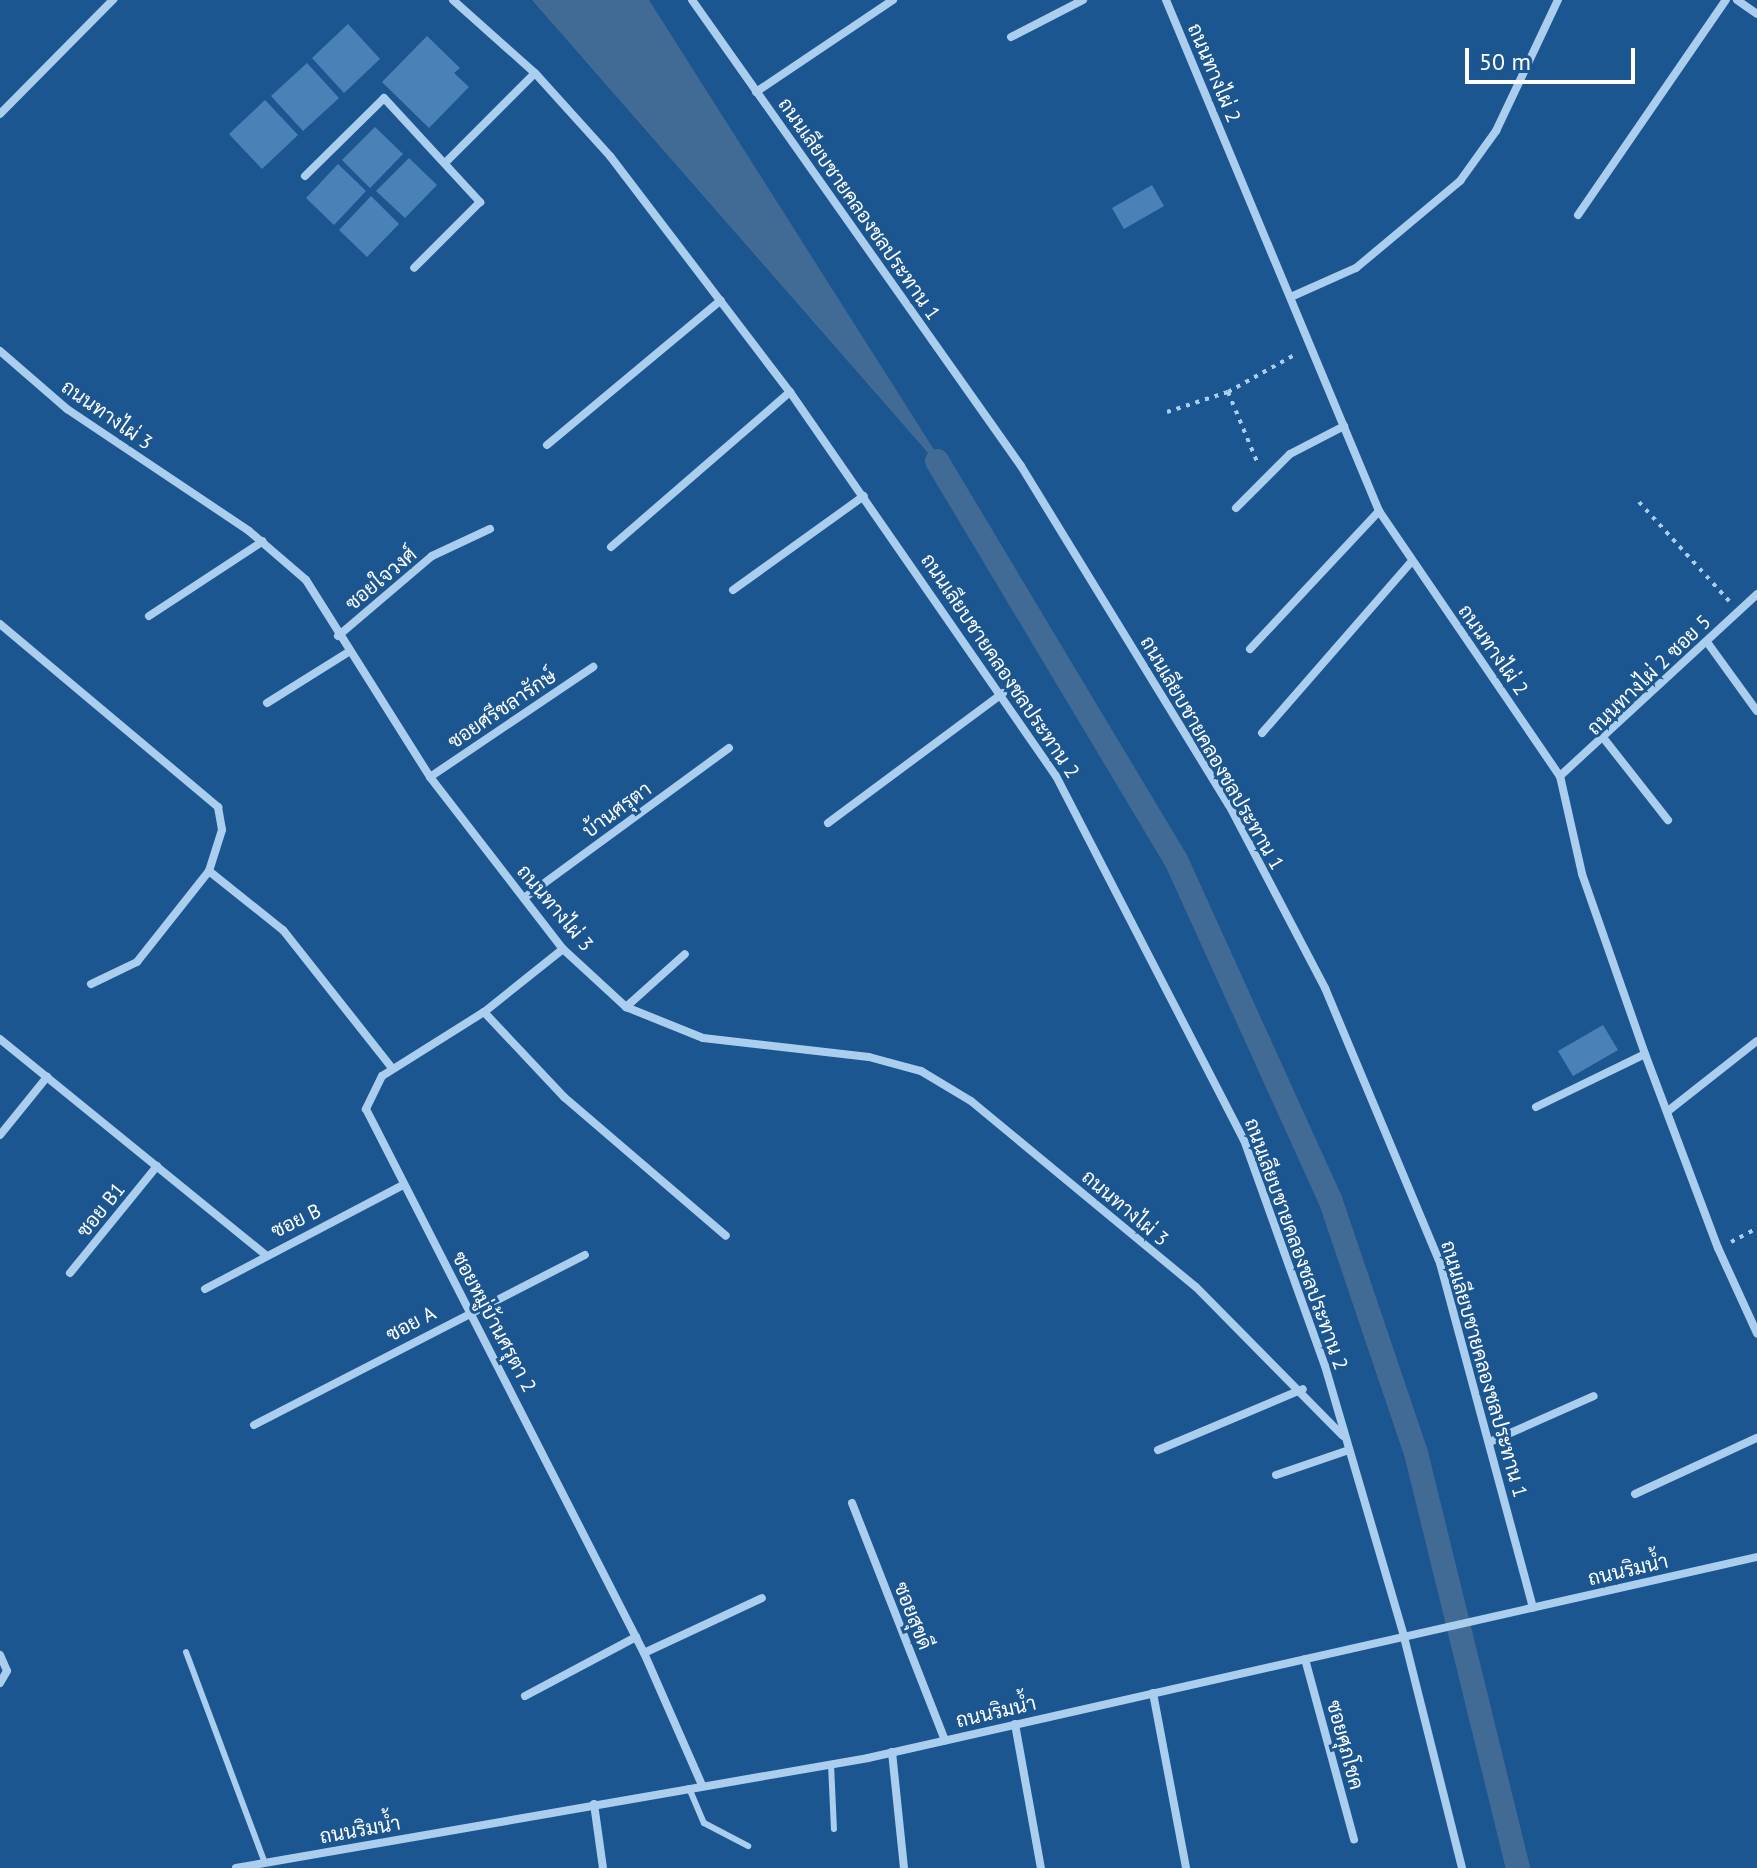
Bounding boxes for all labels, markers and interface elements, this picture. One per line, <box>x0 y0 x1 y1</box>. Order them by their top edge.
street label: ถนนทางไผ่ 2 <box>1182 20 1246 126</box>
scale bar <box>1469 32 1639 82</box>
text: 50 m <box>1479 46 1531 77</box>
street label: ถนนเลียบชายคลองชลประทาน 1 <box>773 93 945 325</box>
street label: ถนนทางไผ่ 3 <box>57 375 157 455</box>
street label: ซอยใจวงศ์ <box>341 542 421 616</box>
street label: ถนนเลียบชายคลองชลประทาน 2 <box>916 549 1084 783</box>
street label: ถนนทางไผ่ 2 <box>1453 600 1533 700</box>
street label: ถนนทางไผ่ 2 ซอย 5 <box>1582 610 1716 740</box>
street label: ถนนเลียบชายคลองชลประทาน 1 <box>1135 632 1289 874</box>
street label: ซอยศรีชลารักษ์ <box>443 664 561 754</box>
street label: บ้านศรุตา <box>578 777 656 843</box>
street label: ถนนทางไผ่ 3 <box>512 860 598 956</box>
street label: ถนนเลียบชายคลองชลประทาน 2 <box>1239 1115 1353 1373</box>
street label: ถนนทางไผ่ 3 <box>1077 1165 1173 1251</box>
street label: ซอย B1 <box>72 1178 130 1242</box>
street label: ซอย B <box>267 1199 325 1243</box>
street label: ถนนเลียบชายคลองชลประทาน 1 <box>1436 1238 1532 1500</box>
street label: ซอยหมู่บ้านศรุตา 2 <box>447 1248 541 1396</box>
street label: ซอย A <box>382 1301 440 1347</box>
street label: ถนนริมน้ำ <box>1586 1549 1670 1591</box>
street label: ซอยสุขดี <box>889 1579 937 1653</box>
street label: ถนนริมน้ำ <box>954 1691 1038 1733</box>
street label: ซอยศุภโชค <box>1322 1698 1368 1792</box>
street label: ถนนริมน้ำ <box>318 1811 402 1849</box>

